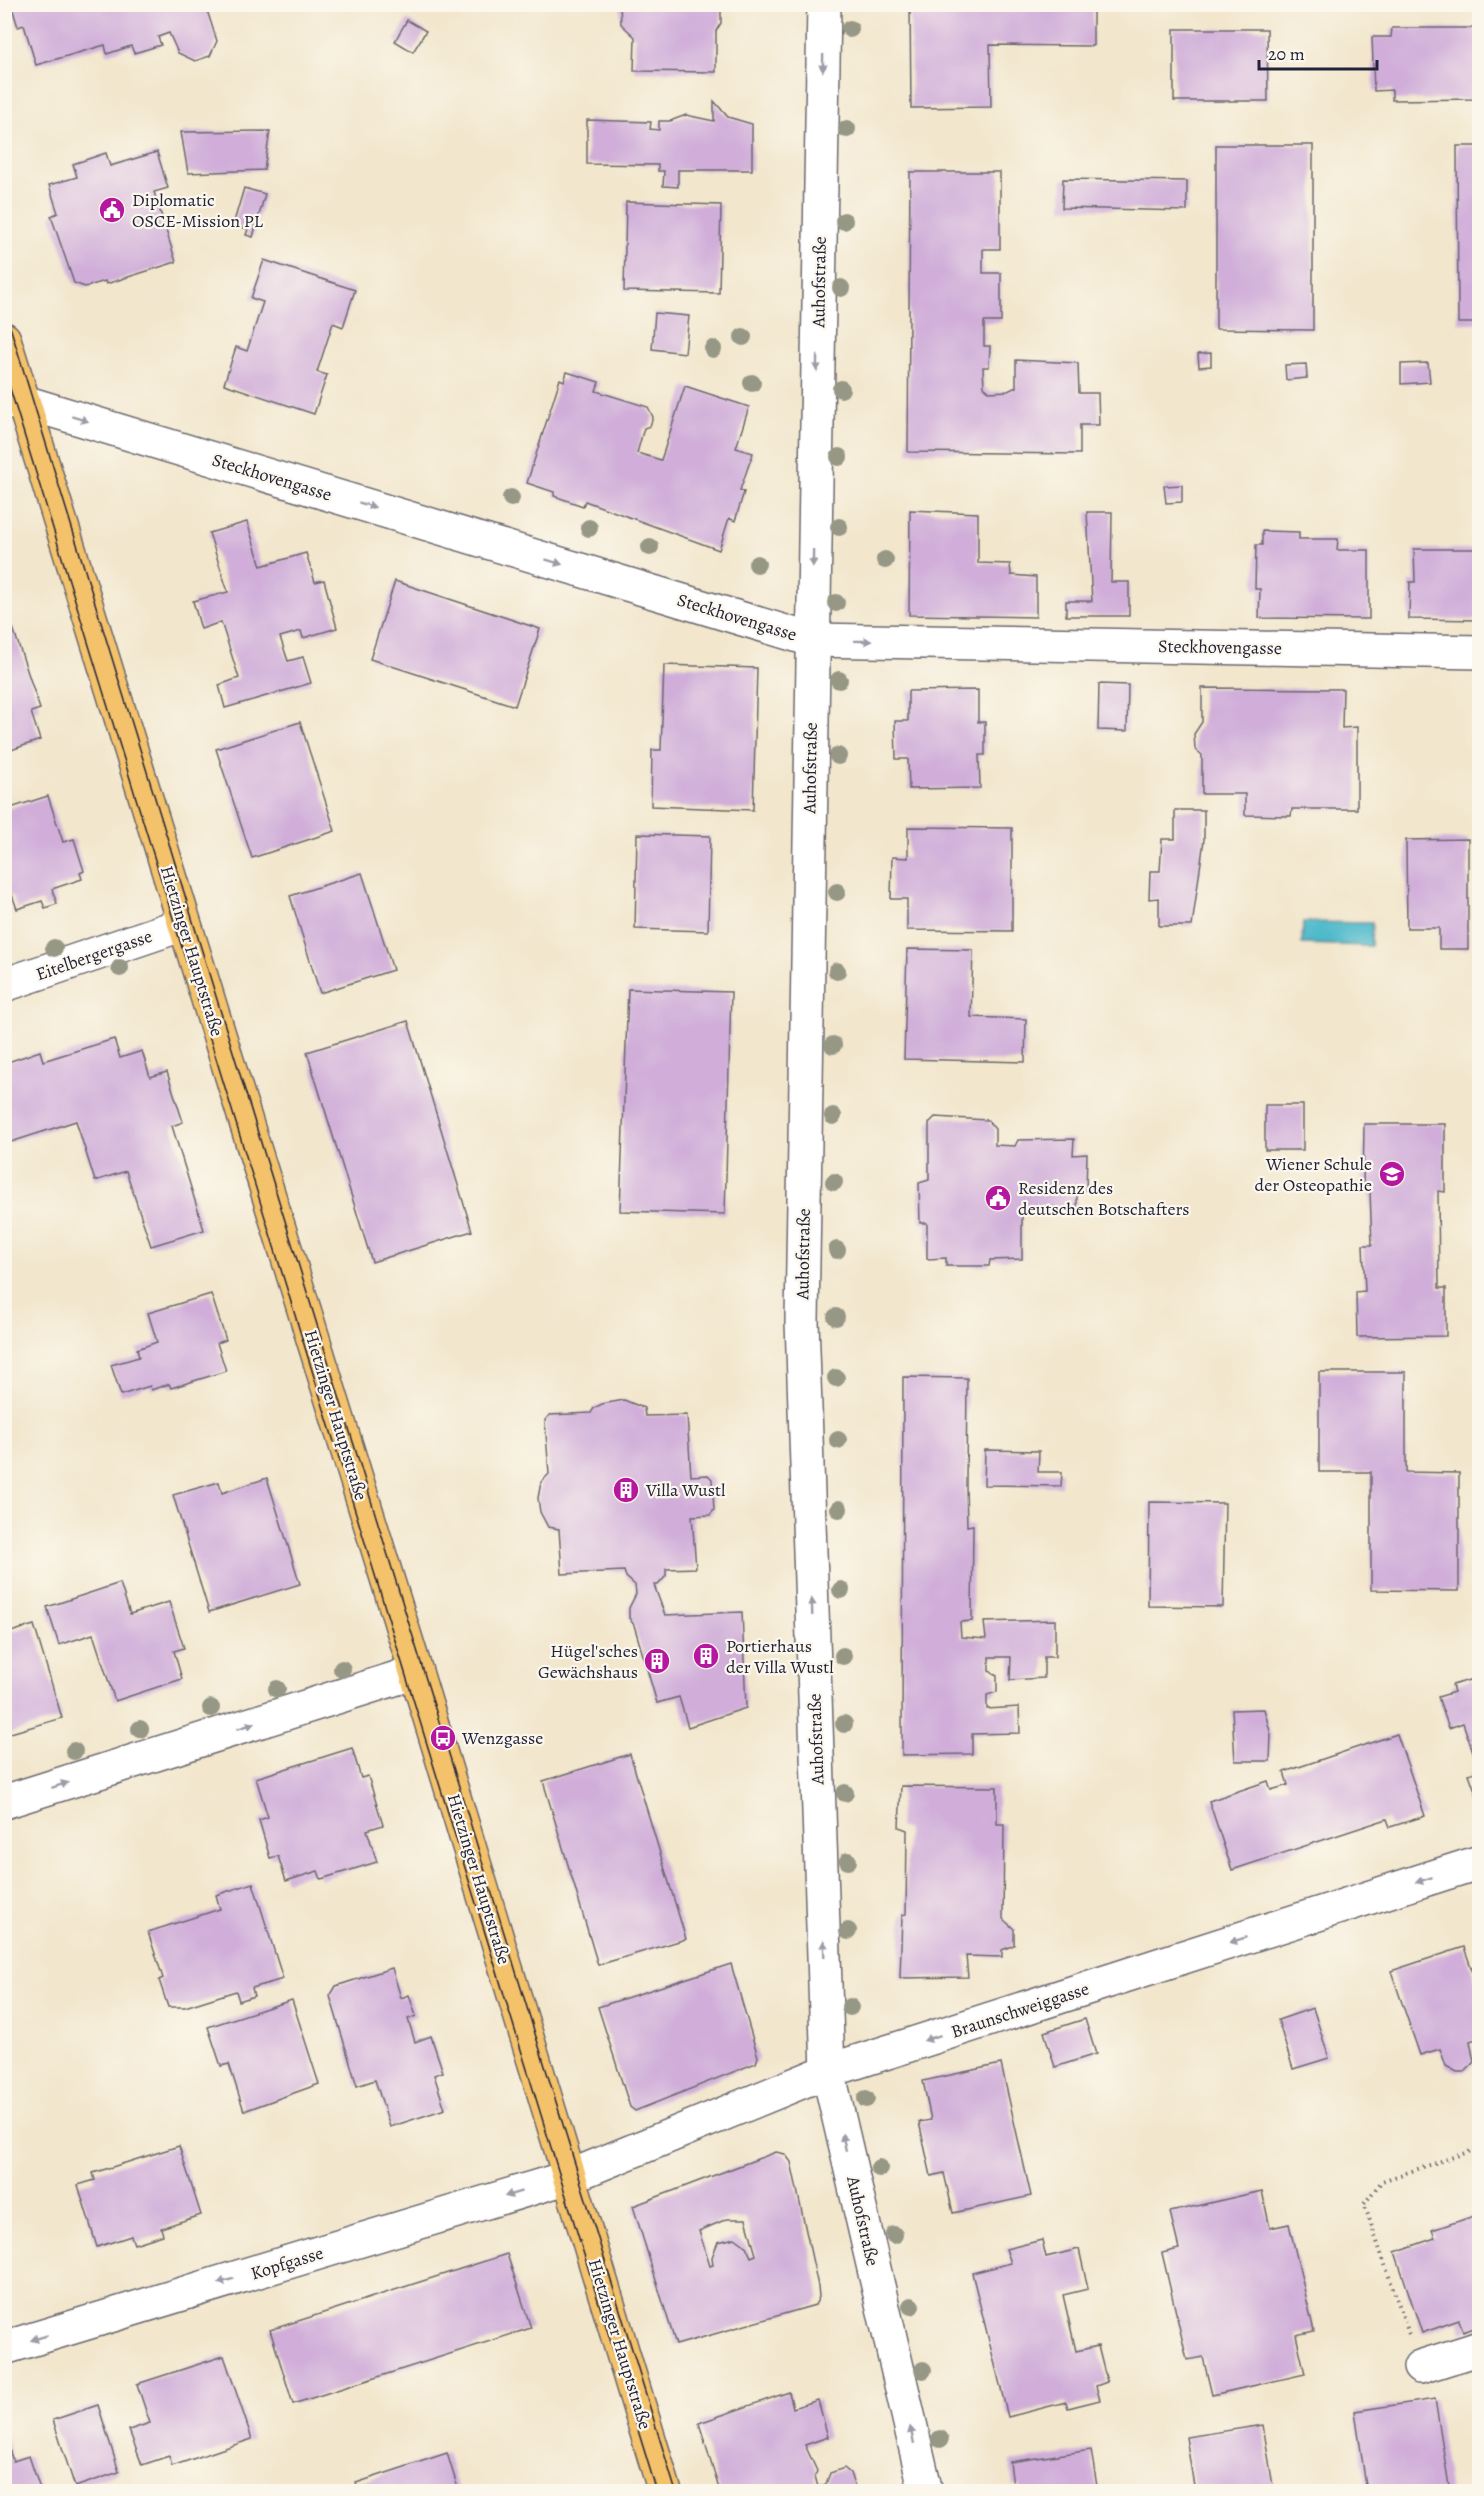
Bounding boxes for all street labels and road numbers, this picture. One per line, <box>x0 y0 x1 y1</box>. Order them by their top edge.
street label: Auhofstraße <box>806 236 832 329</box>
street label: Steckhovengasse <box>209 447 335 507</box>
street label: Steckhovengasse <box>674 587 800 647</box>
street label: Steckhovengasse <box>1158 634 1282 660</box>
street label: Auhofstraße <box>797 722 823 815</box>
street label: Hietzinger Hauptstraße <box>155 863 229 1039</box>
street label: Eitelbergergasse <box>33 924 155 986</box>
street label: Auhofstraße <box>790 1208 816 1301</box>
street label: Hietzinger Hauptstraße <box>299 1327 373 1503</box>
street label: Auhofstraße <box>802 1693 830 1786</box>
street label: Hietzinger Hauptstraße <box>442 1791 516 1967</box>
street label: Braunschweiggasse <box>948 1976 1092 2044</box>
street label: Auhofstraße <box>841 2173 885 2268</box>
street label: Kopfgasse <box>248 2241 326 2285</box>
street label: Hietzinger Hauptstraße <box>583 2256 657 2432</box>

